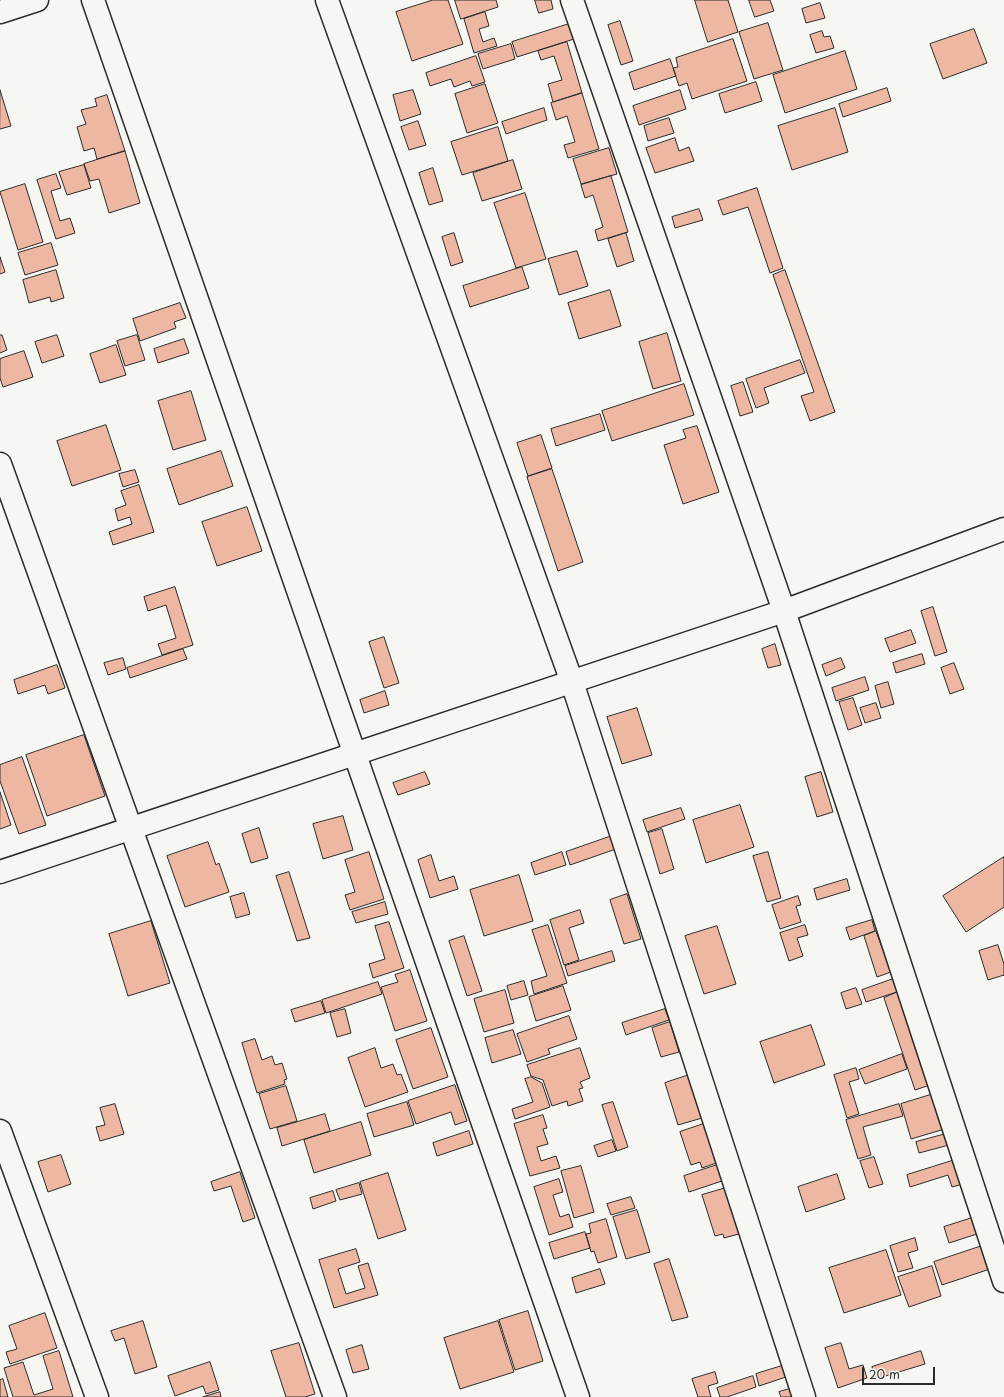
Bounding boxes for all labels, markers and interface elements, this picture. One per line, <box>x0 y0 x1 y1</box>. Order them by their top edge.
scale bar <box>864 1359 937 1385</box>
text: 20 m <box>869 1365 900 1383</box>

